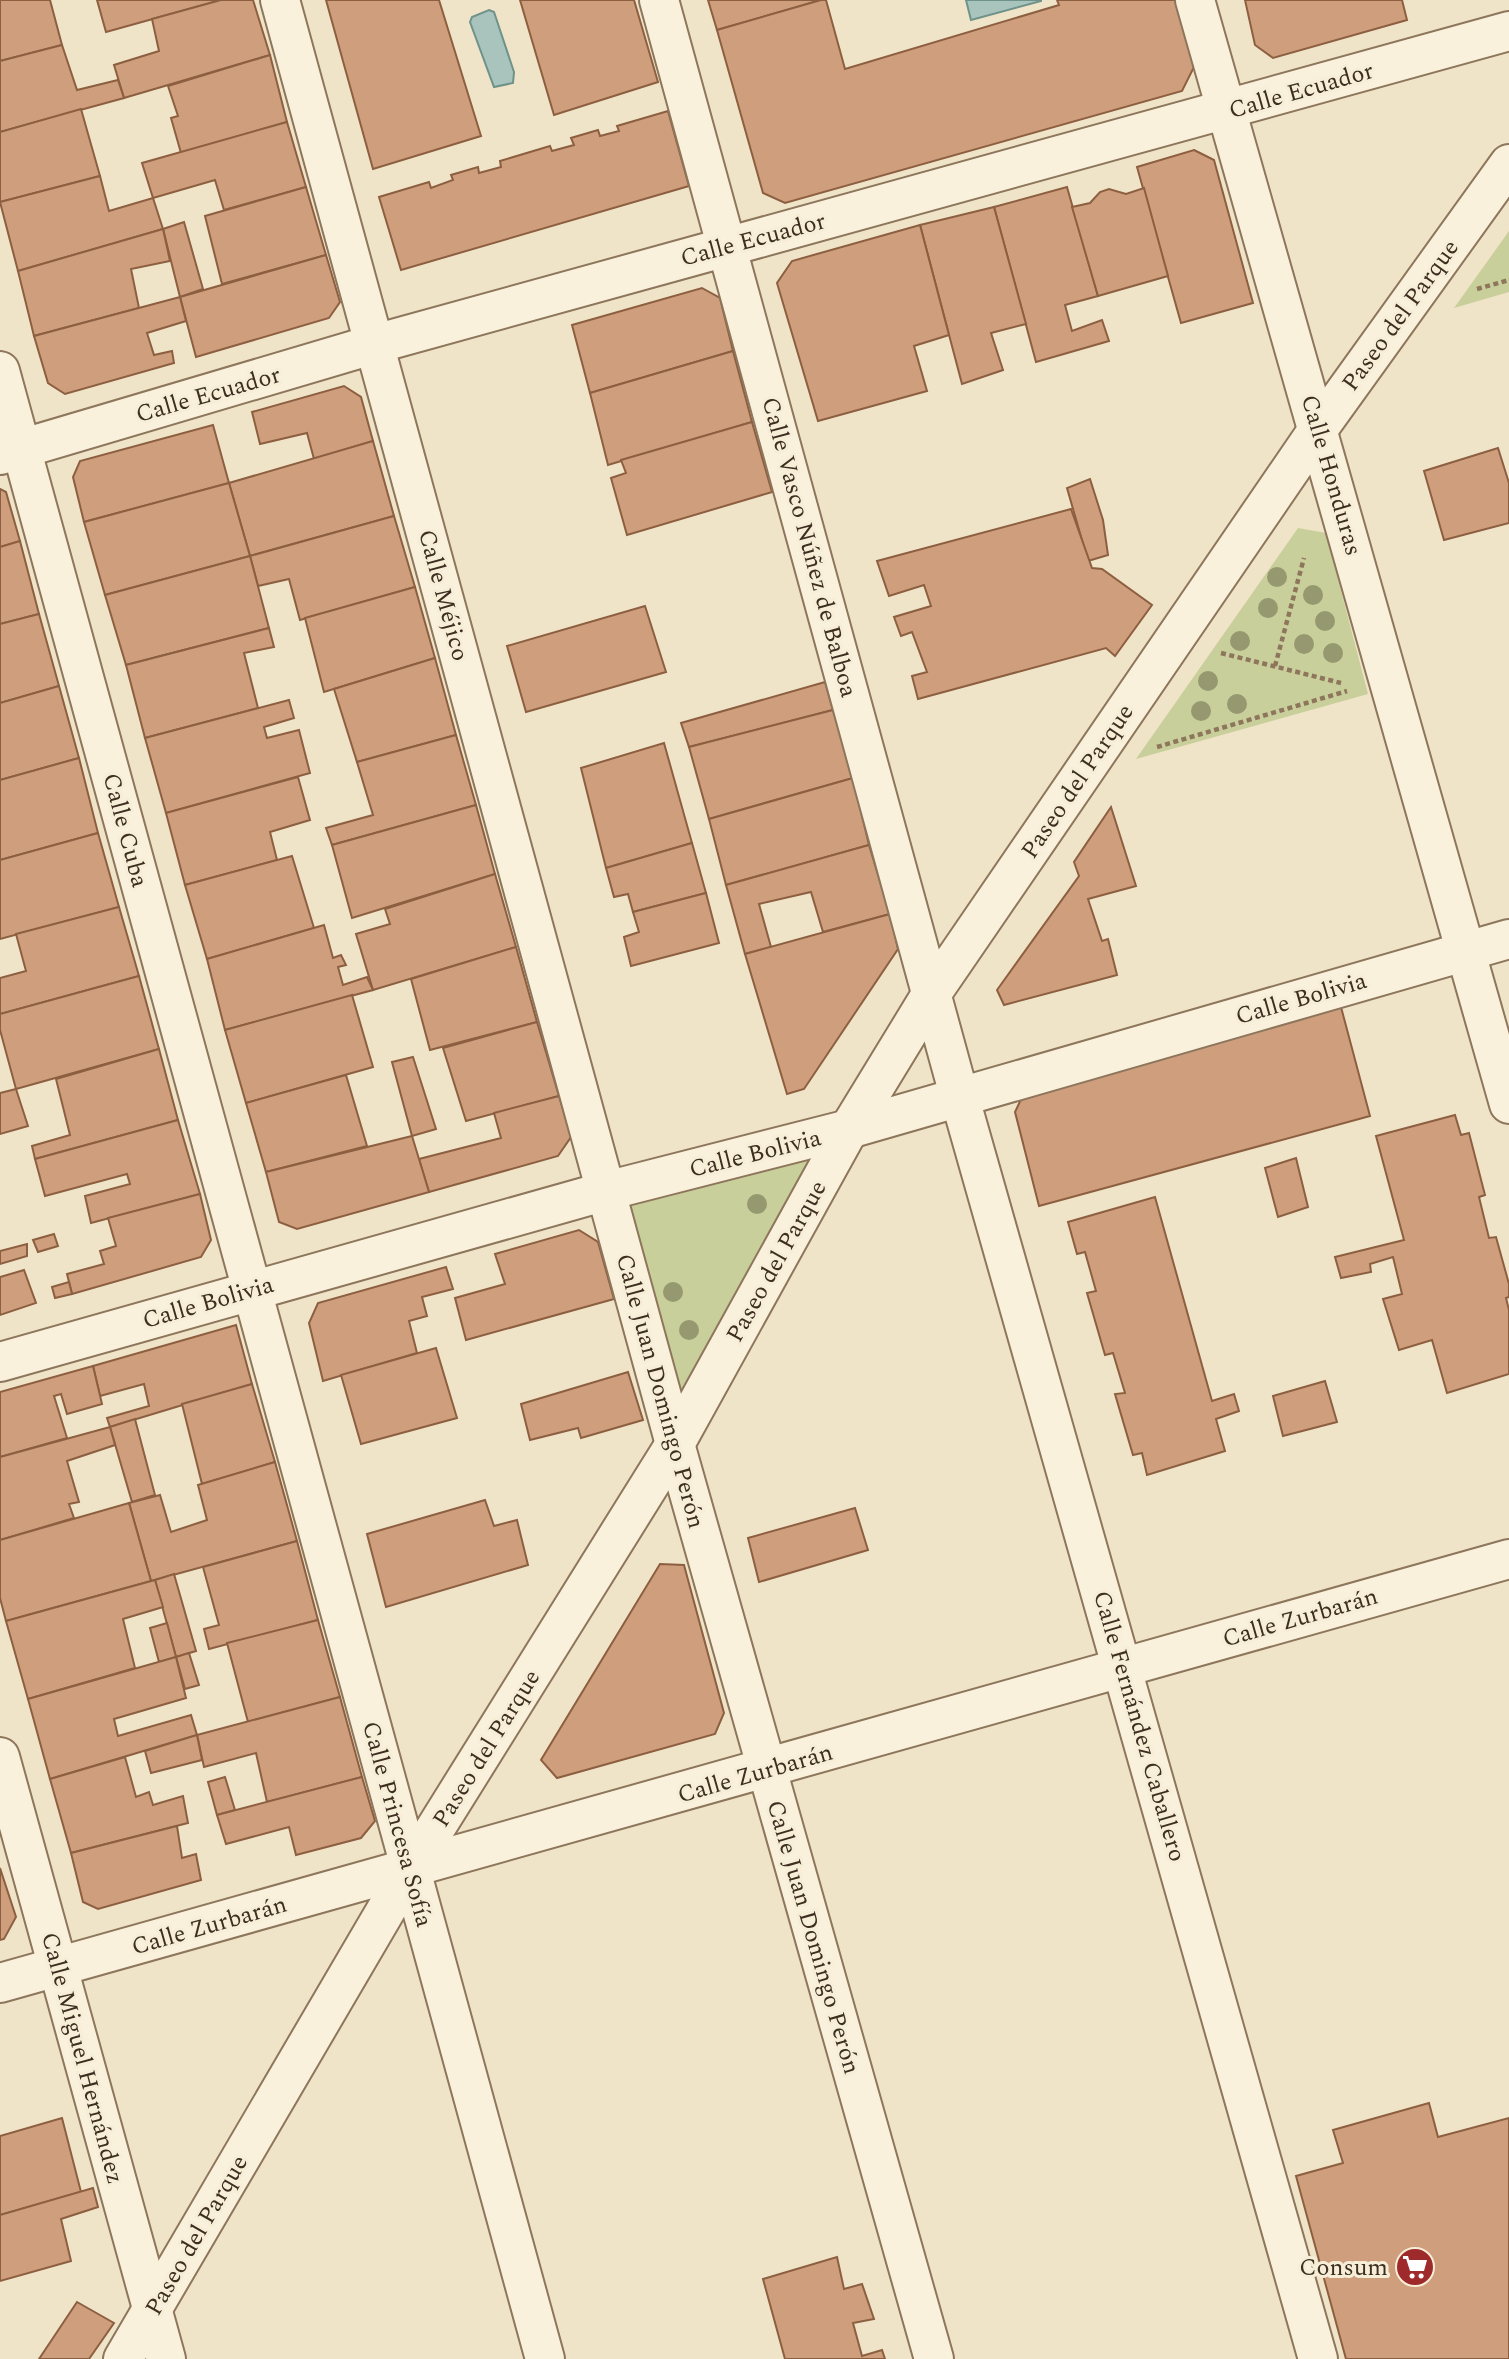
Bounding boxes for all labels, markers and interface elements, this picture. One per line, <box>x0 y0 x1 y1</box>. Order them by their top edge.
street label: Calle Ecuador <box>1225 53 1378 129</box>
street label: Calle Ecuador <box>677 203 830 277</box>
street label: Paseo del Parque <box>1333 232 1468 399</box>
street label: Calle Ecuador <box>132 357 285 433</box>
street label: Calle Honduras <box>1291 391 1371 560</box>
street label: Calle Vasco Núñez de Balboa <box>752 393 867 702</box>
street label: Calle Méjico <box>408 525 478 665</box>
street label: Paseo del Parque <box>1013 697 1143 866</box>
street label: Calle Cuba <box>93 769 158 892</box>
street label: Calle Bolivia <box>1231 963 1371 1035</box>
street label: Calle Bolivia <box>685 1120 825 1188</box>
street label: Paseo del Parque <box>717 1174 836 1349</box>
street label: Calle Juan Domingo Perón <box>606 1250 714 1533</box>
street label: Calle Bolivia <box>138 1267 278 1339</box>
street label: Calle Zurbarán <box>1218 1579 1382 1657</box>
street label: Calle Fernández Caballero <box>1083 1586 1195 1866</box>
street label: Paseo del Parque <box>424 1663 550 1834</box>
street label: Calle Princesa Sofía <box>352 1717 442 1931</box>
street label: Calle Zurbarán <box>673 1735 837 1813</box>
street label: Calle Juan Domingo Perón <box>757 1796 869 2078</box>
street label: Calle Zurbarán <box>127 1887 291 1965</box>
street label: Calle Miguel Hernández <box>31 1928 133 2188</box>
street label: Paseo del Parque <box>136 2148 257 2323</box>
supermarket icon: Consum <box>1394 2246 1436 2288</box>
place label: Consum <box>1299 2250 1388 2286</box>

